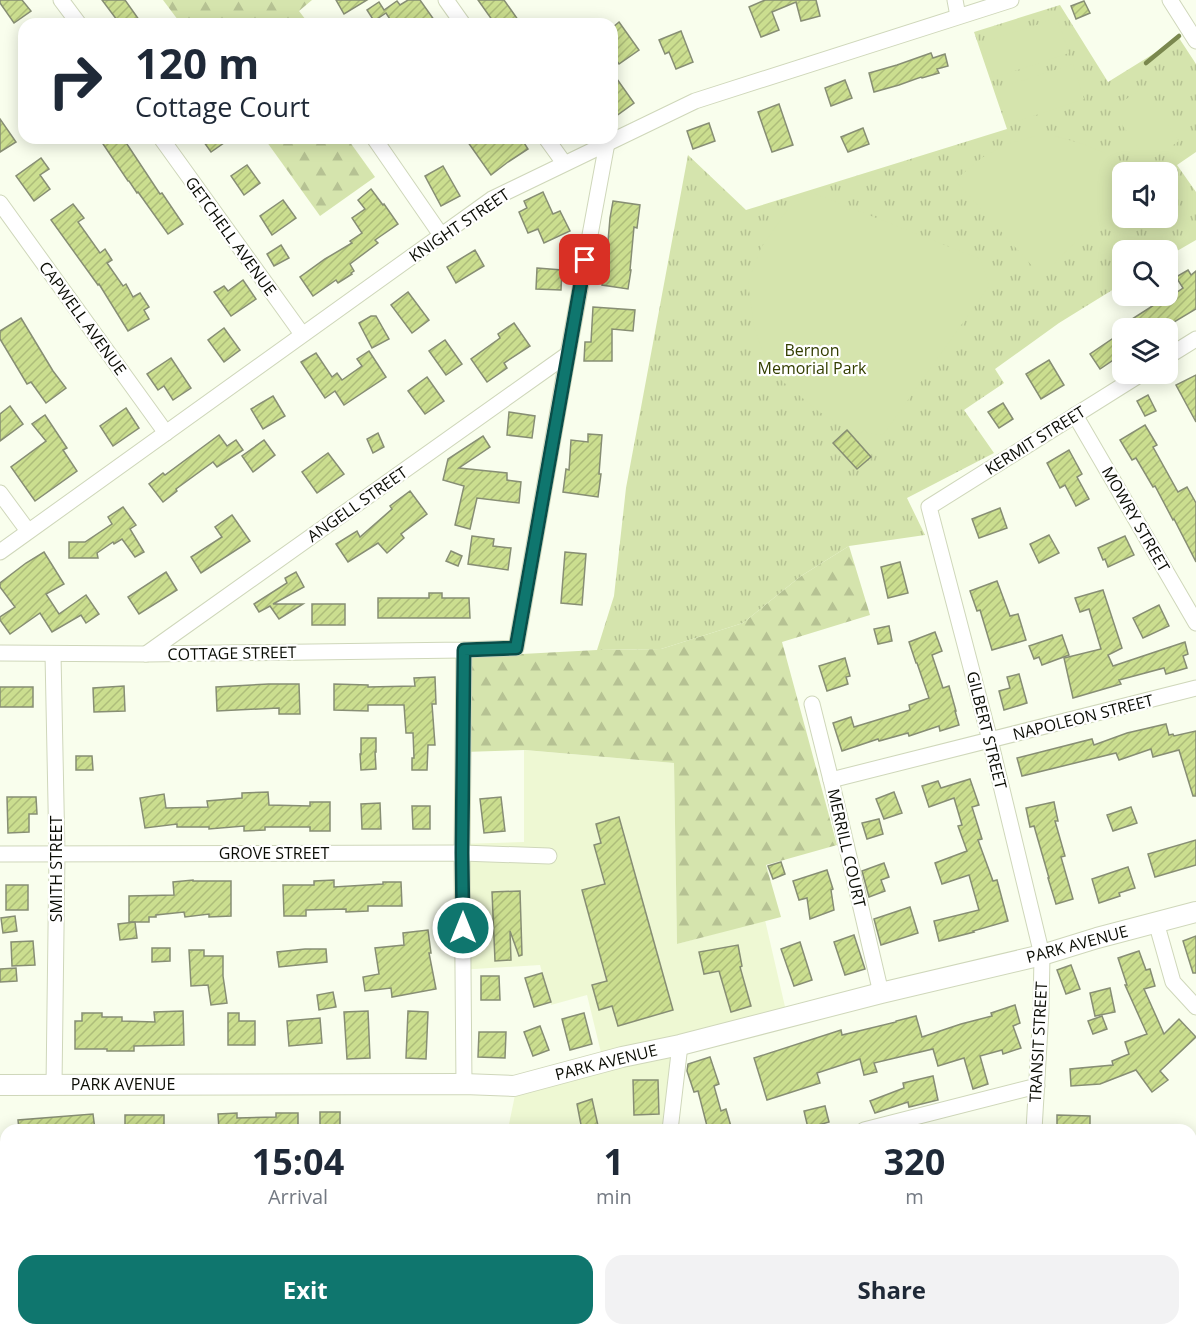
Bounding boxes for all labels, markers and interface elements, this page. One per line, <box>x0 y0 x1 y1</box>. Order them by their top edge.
text: 120 m <box>135 34 259 91</box>
icon: right <box>36 42 114 120</box>
text: Cottage Court <box>135 88 310 125</box>
map controls <box>1112 162 1178 384</box>
button: sound <box>1112 162 1178 228</box>
street label: GETCHELL AVENUE <box>180 172 282 300</box>
street label: KNIGHT STREET <box>404 183 514 267</box>
pin <box>559 234 610 285</box>
button: search <box>1112 240 1178 306</box>
icon: arrive <box>568 243 601 276</box>
street label: CAPWELL AVENUE <box>34 257 132 379</box>
button: layers <box>1112 318 1178 384</box>
park label: Bernon Memorial Park <box>758 339 867 379</box>
street label: KERMIT STREET <box>981 400 1090 480</box>
street label: ANGELL STREET <box>303 461 412 547</box>
street label: MOWRY STREET <box>1097 462 1175 576</box>
street label: COTTAGE STREET <box>167 641 297 665</box>
street label: GILBERT STREET <box>962 669 1012 791</box>
street label: NAPOLEON STREET <box>1010 689 1156 745</box>
street label: MERRILL COURT <box>823 786 871 910</box>
street label: SMITH STREET <box>45 816 67 922</box>
street label: GROVE STREET <box>219 842 329 864</box>
position arrow <box>431 896 495 960</box>
street label: PARK AVENUE <box>1024 920 1130 968</box>
street label: TRANSIT STREET <box>1024 981 1052 1103</box>
street label: PARK AVENUE <box>553 1039 659 1085</box>
street label: PARK AVENUE <box>71 1073 175 1095</box>
text: 15:04 <box>252 1137 344 1186</box>
text: 1 <box>604 1137 624 1186</box>
text: 320 <box>884 1137 945 1186</box>
text: Arrival <box>268 1183 328 1210</box>
text: min <box>596 1183 632 1210</box>
text: m <box>905 1183 924 1210</box>
button: Exit <box>18 1255 593 1324</box>
button: Share <box>605 1255 1179 1324</box>

